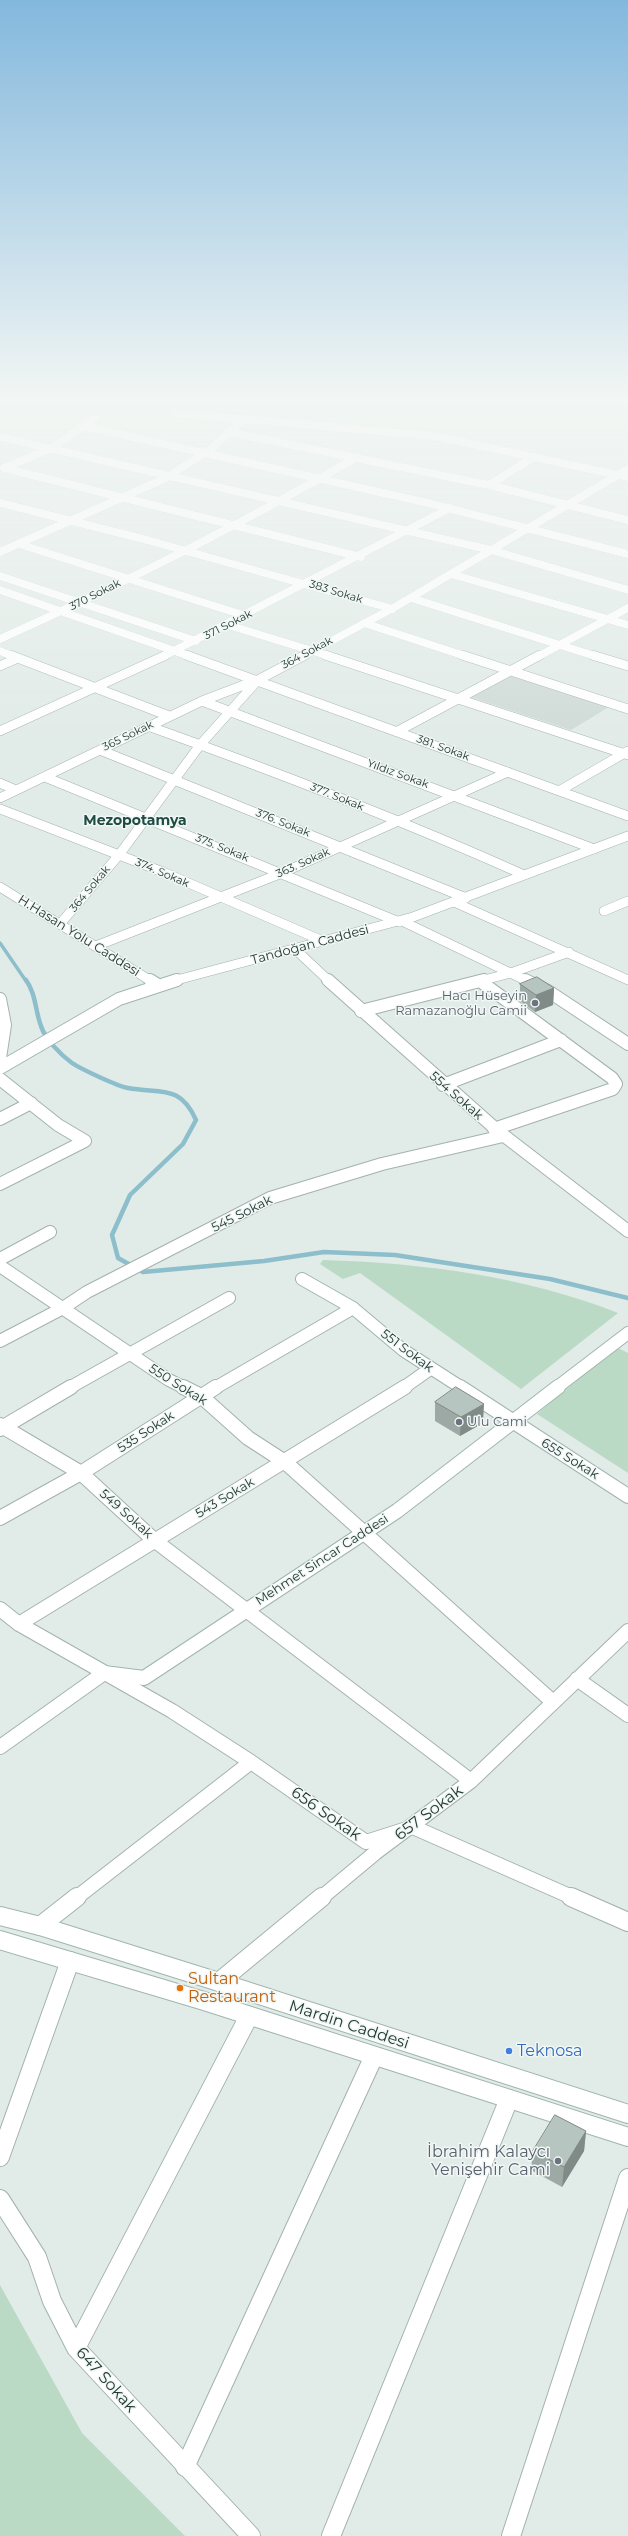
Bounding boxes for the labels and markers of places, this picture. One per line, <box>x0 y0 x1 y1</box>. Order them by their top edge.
place label: Hacı Hüseyin Ramazanoğlu Camii <box>395 988 527 1019</box>
marker: Hacı Hüseyin Ramazanoğlu Camii <box>530 998 540 1008</box>
place label: Ulu Cami <box>467 1414 527 1430</box>
marker: Ulu Cami <box>454 1417 464 1427</box>
place label: Sultan Restaurant <box>188 1969 276 2007</box>
marker: Sultan Restaurant <box>175 1983 185 1993</box>
place label: Teknosa <box>517 2041 583 2061</box>
marker: Teknosa <box>504 2046 514 2056</box>
place label: İbrahim Kalaycı Yenişehir Cami <box>427 2142 550 2180</box>
marker: İbrahim Kalaycı Yenişehir Cami <box>553 2156 563 2166</box>

